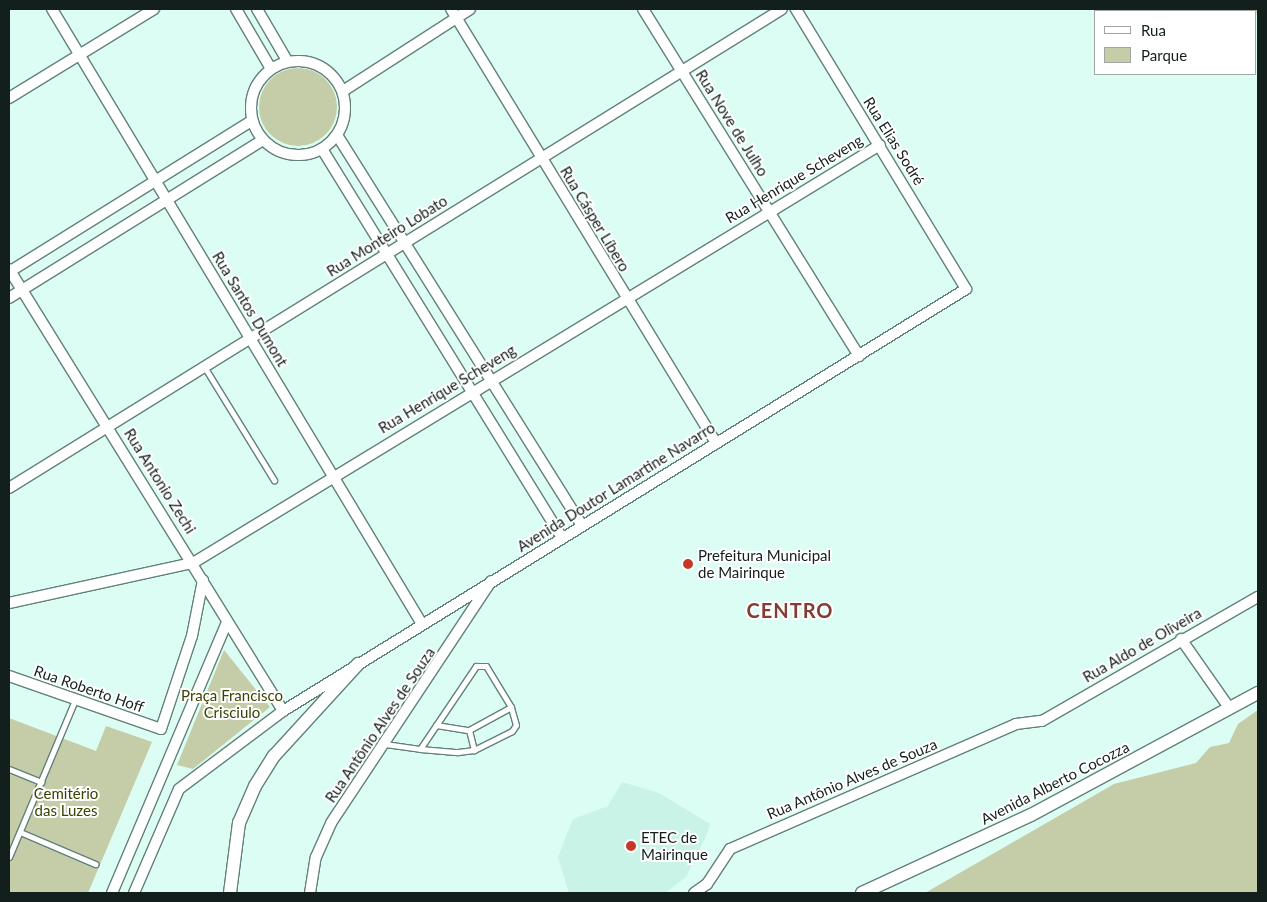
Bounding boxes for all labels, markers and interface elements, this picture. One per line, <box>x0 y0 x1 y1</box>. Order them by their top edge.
legend <box>1094 10 1257 75</box>
text: Rua <box>1141 21 1166 39</box>
text: Parque <box>1141 46 1187 64</box>
street label: Rua Nove de Julho <box>692 66 772 180</box>
street label: Rua Elias Sodré <box>860 94 928 188</box>
street label: Rua Henrique Scheveng <box>722 131 866 227</box>
street label: Rua Cásper Líbero <box>556 163 634 275</box>
street label: Rua Monteiro Lobato <box>323 192 451 280</box>
street label: Rua Santos Dumont <box>209 248 291 370</box>
street label: Rua Henrique Scheveng <box>375 341 519 437</box>
street label: Avenida Doutor Lamartine Navarro <box>514 418 718 556</box>
street label: Rua Antonio Zechi <box>120 425 200 537</box>
place label: Prefeitura Municipal de Mairinque <box>698 546 831 581</box>
marker: Prefeitura Municipal de Mairinque <box>682 558 694 570</box>
district label: CENTRO <box>746 598 834 622</box>
street label: Rua Aldo de Oliveira <box>1079 604 1205 686</box>
street label: Rua Antônio Alves de Souza <box>321 644 439 806</box>
street label: Rua Roberto Hoff <box>32 662 146 716</box>
park label: Praça Francisco Crisciulo <box>181 686 283 721</box>
street label: Rua Antônio Alves de Souza <box>764 735 940 823</box>
street label: Avenida Alberto Cocozza <box>978 738 1132 828</box>
park label: Cemitério das Luzes <box>34 784 98 819</box>
place label: ETEC de Mairinque <box>641 828 708 863</box>
marker: ETEC de Mairinque <box>625 840 637 852</box>

